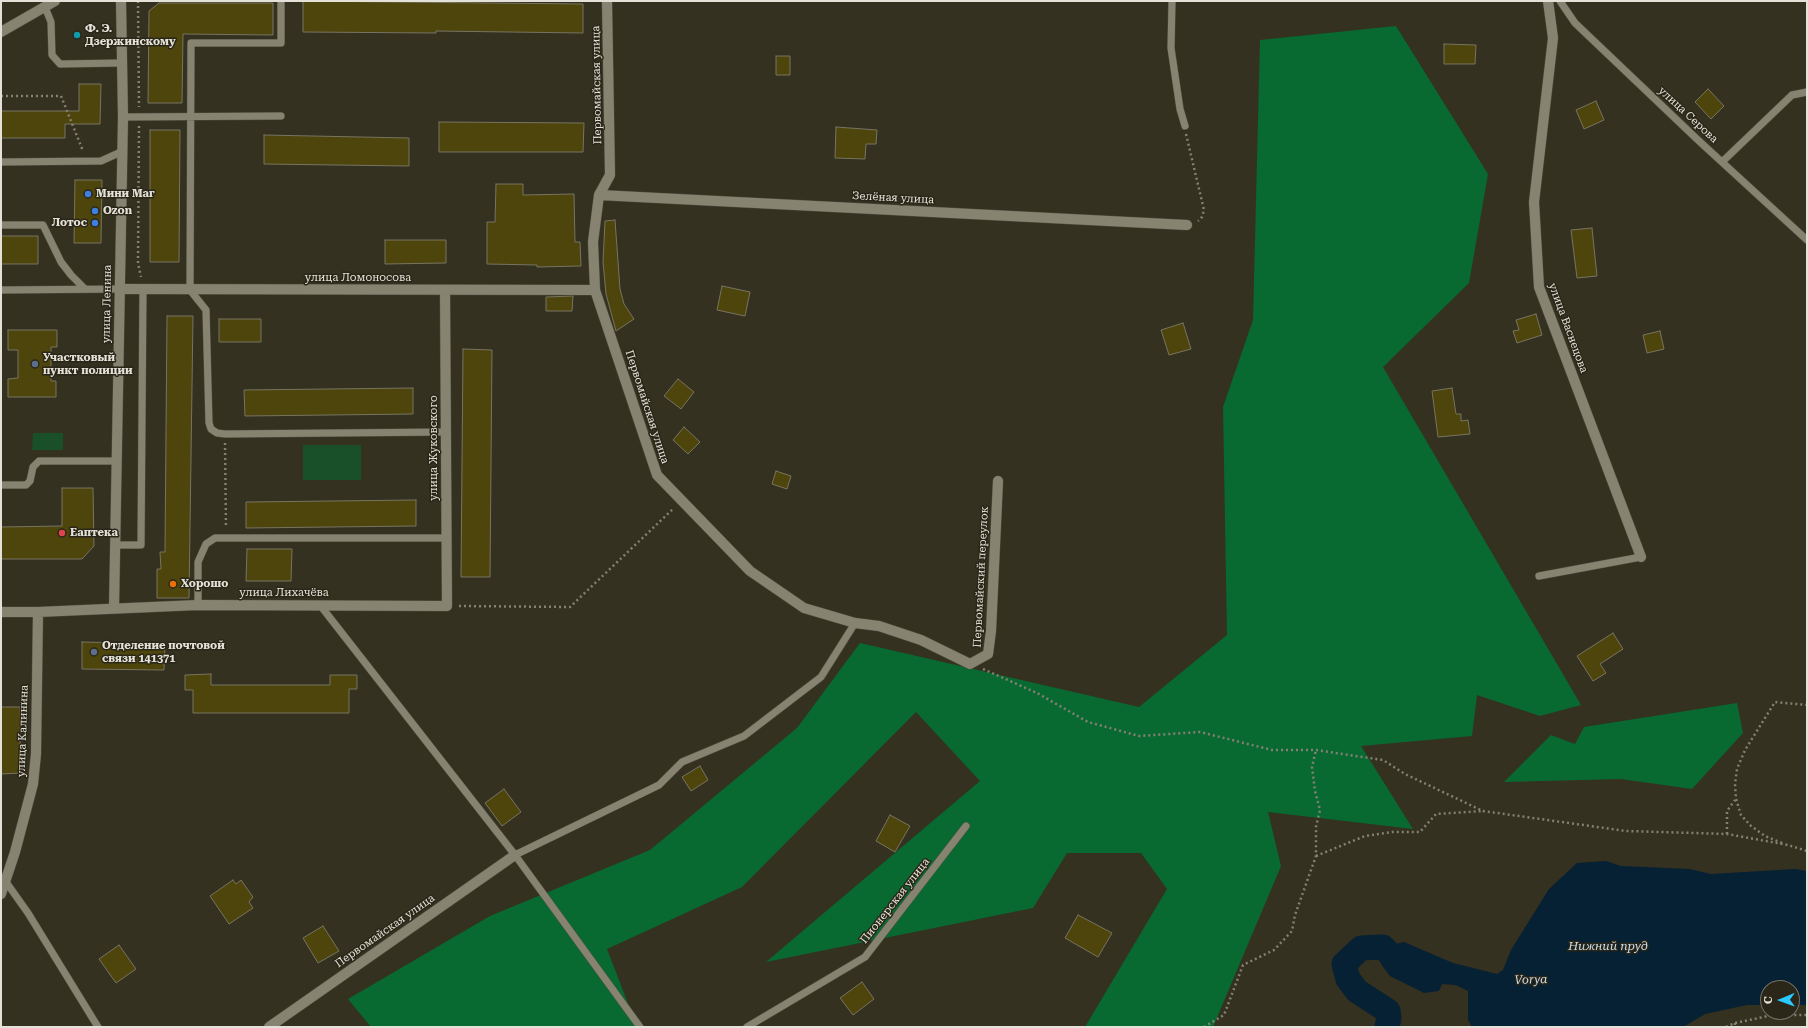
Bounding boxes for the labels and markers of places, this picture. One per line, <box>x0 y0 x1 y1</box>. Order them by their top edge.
place label: Ф. Э. Дзержинскому <box>85 22 176 48</box>
marker: Ф. Э. Дзержинскому <box>72 30 82 40</box>
place label: Мини Маг <box>96 187 155 201</box>
marker: Мини Маг <box>83 189 93 199</box>
place label: Ozon <box>103 204 132 218</box>
marker: Ozon <box>90 206 100 216</box>
place label: Лотос <box>52 216 87 230</box>
marker: Лотос <box>90 218 100 228</box>
place label: Участковый пункт полиции <box>43 351 133 377</box>
marker: Участковый пункт полиции <box>30 359 40 369</box>
place label: Еаптека <box>70 526 118 540</box>
marker: Еаптека <box>57 528 67 538</box>
place label: Хорошо <box>181 577 228 591</box>
marker: Хорошо <box>168 579 178 589</box>
place label: Отделение почтовой связи 141371 <box>102 639 225 665</box>
marker: Отделение почтовой связи 141371 <box>89 647 99 657</box>

